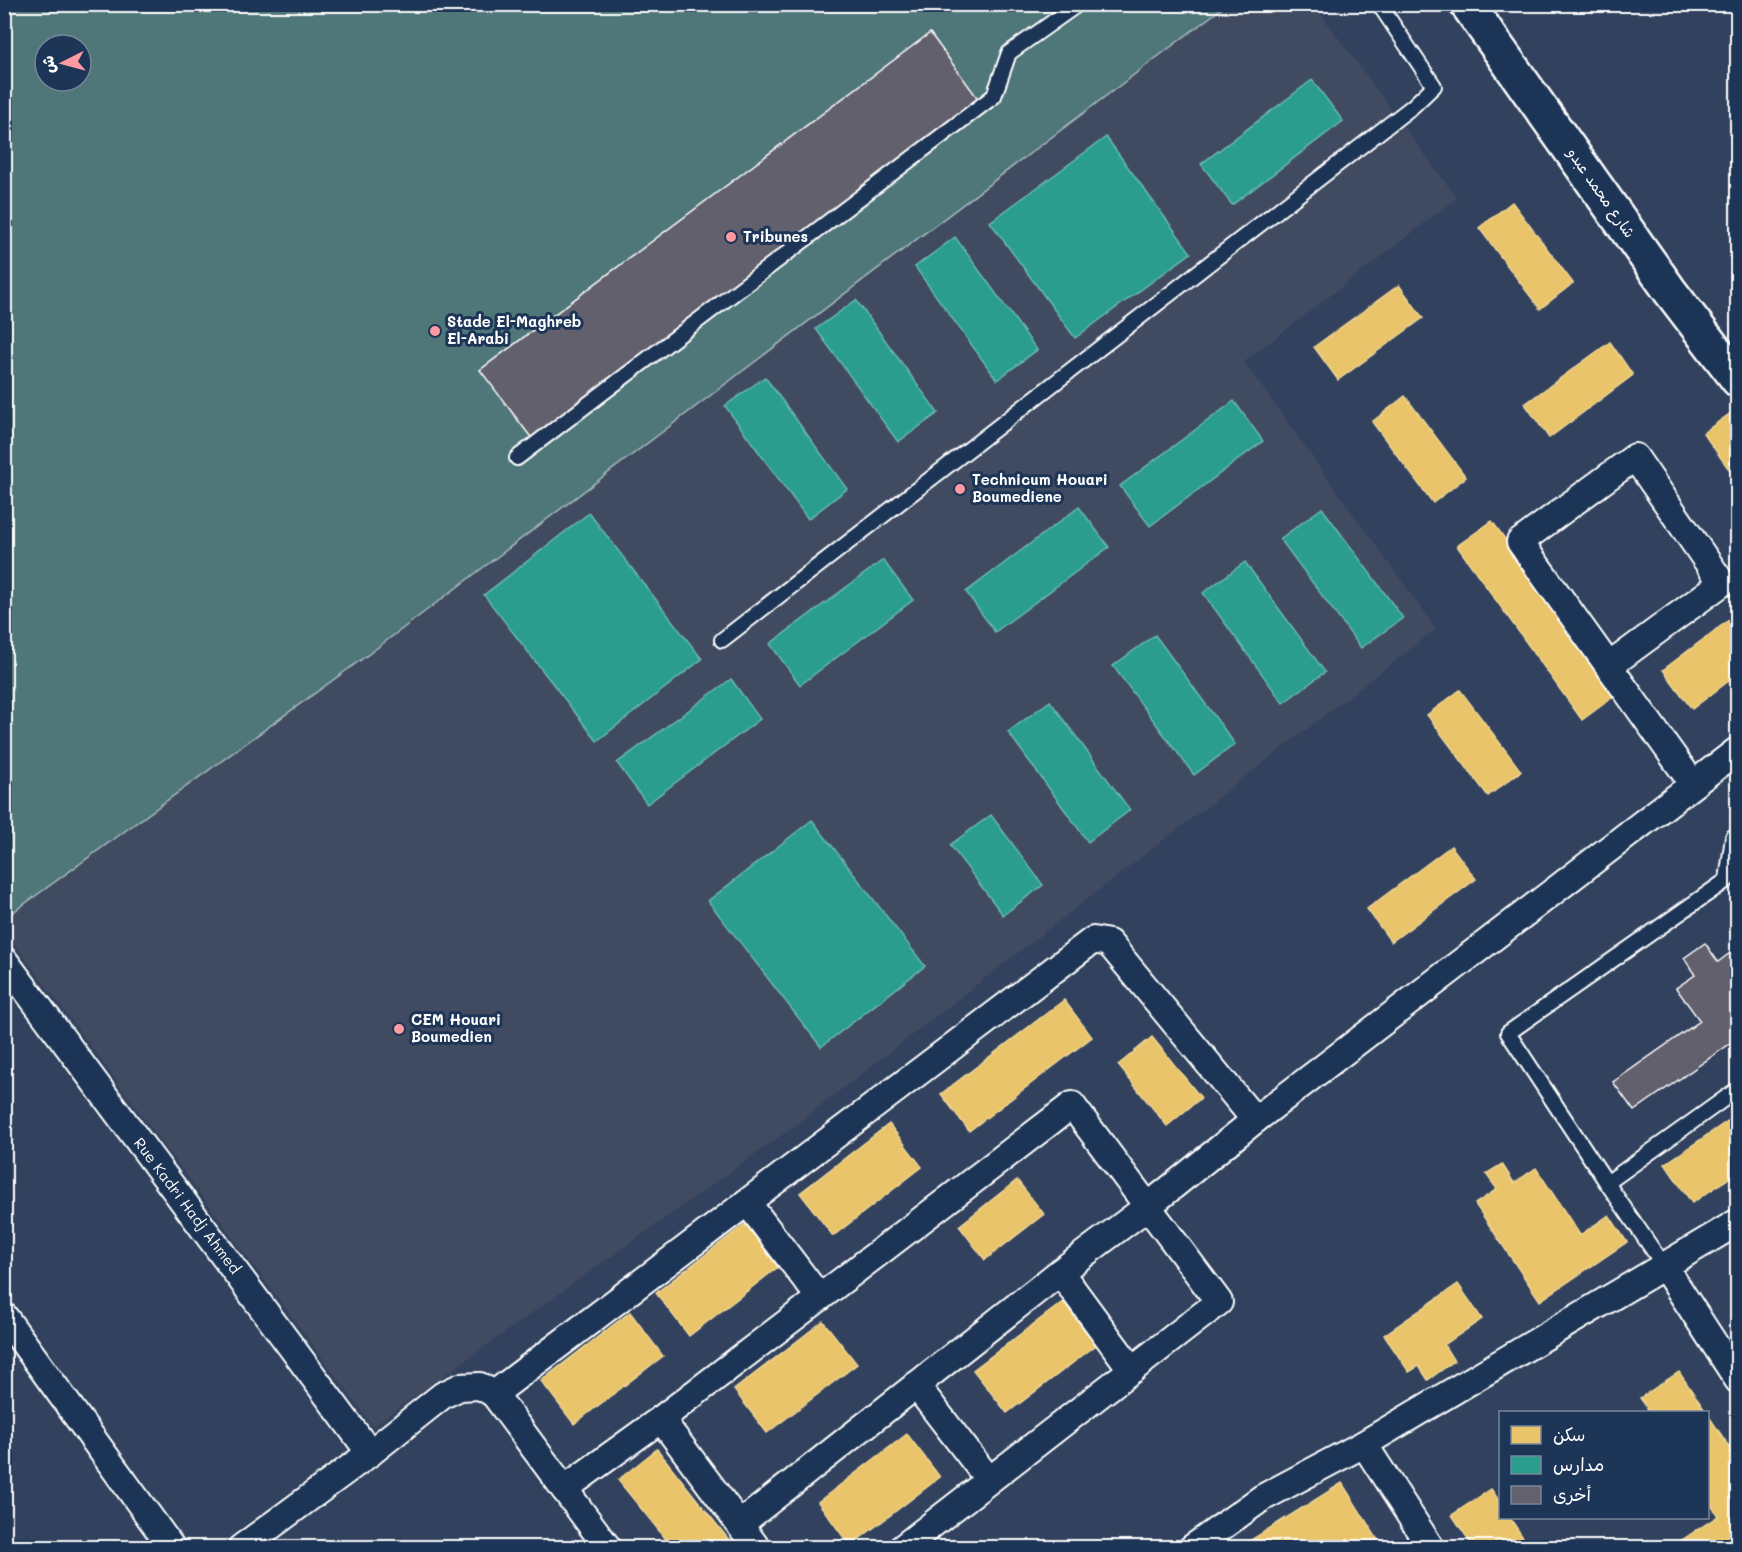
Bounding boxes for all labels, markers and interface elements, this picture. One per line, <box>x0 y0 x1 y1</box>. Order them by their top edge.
north arrow <box>33 33 93 93</box>
text: ش <box>36 55 59 74</box>
street label: شارع محمد عبدو <box>1562 143 1640 242</box>
place label: Tribunes <box>743 226 808 246</box>
marker: Tribunes <box>724 230 738 244</box>
place label: Stade El-Maghreb El-Arabi <box>447 311 581 348</box>
marker: Stade El-Maghreb El-Arabi <box>428 324 442 338</box>
place label: Technicum Houari Boumediene <box>972 469 1108 506</box>
marker: Technicum Houari Boumediene <box>953 482 967 496</box>
place label: CEM Houari Boumedien <box>411 1009 501 1046</box>
marker: CEM Houari Boumedien <box>392 1022 406 1036</box>
street label: Rue Kadri Hadj Ahmed <box>130 1133 246 1278</box>
legend <box>1499 1411 1709 1519</box>
text: سكن <box>1553 1422 1585 1446</box>
text: مدارس <box>1553 1452 1604 1476</box>
text: أخرى <box>1553 1482 1591 1506</box>

